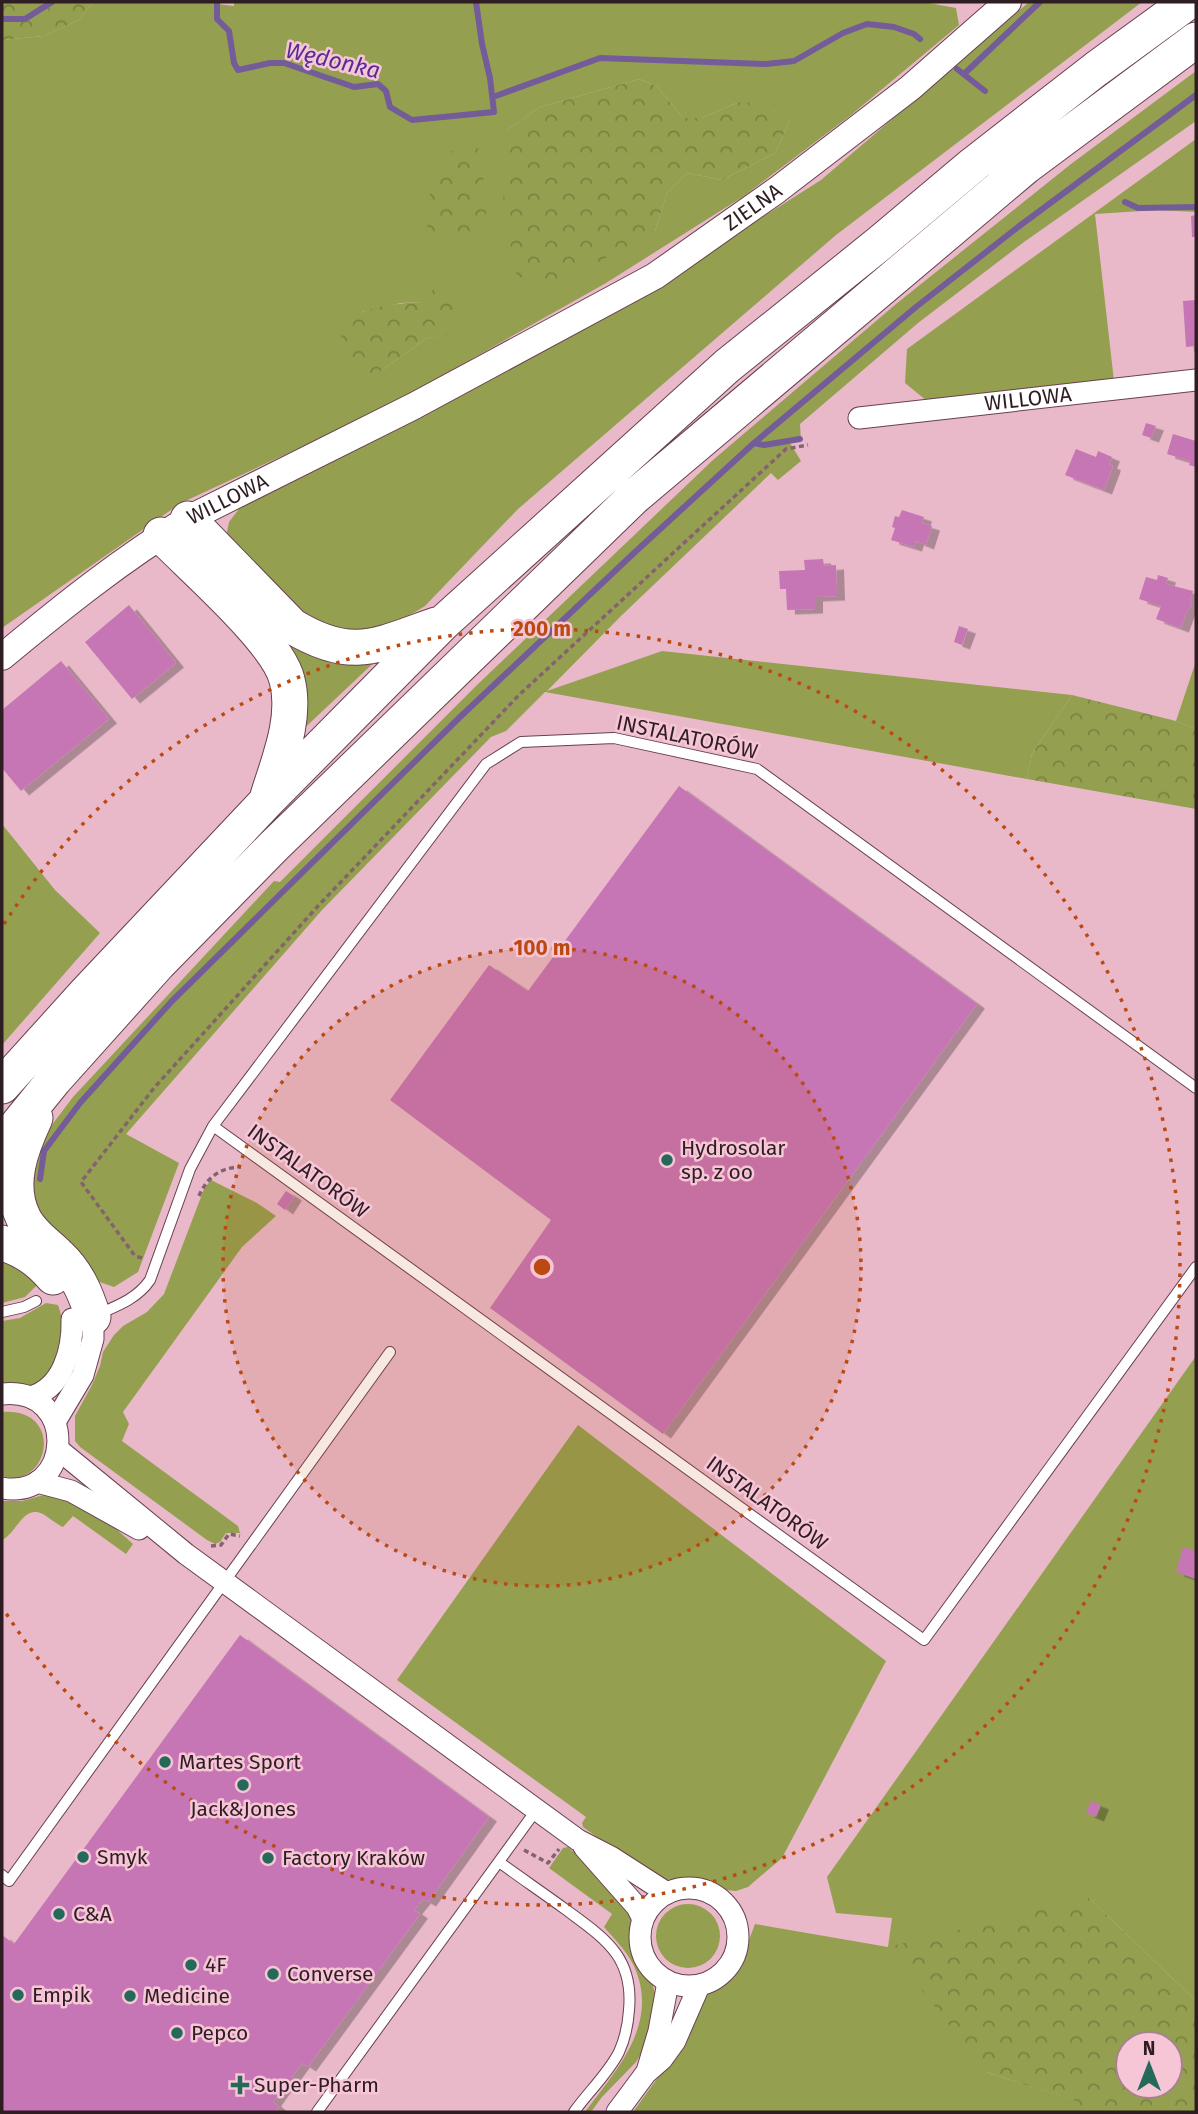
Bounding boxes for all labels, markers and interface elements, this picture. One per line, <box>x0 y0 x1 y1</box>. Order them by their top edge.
water label: Wędonka <box>283 36 383 84</box>
street label: ZIELNA <box>719 178 787 236</box>
street label: WILLOWA <box>983 381 1073 417</box>
street label: WILLOWA <box>183 468 272 530</box>
text: 200 m <box>513 616 571 642</box>
street label: INSTALATORÓW <box>614 709 760 765</box>
text: 100 m <box>513 935 571 961</box>
street label: INSTALATORÓW <box>242 1118 374 1224</box>
place label: Hydrosolar sp. z oo <box>681 1135 785 1185</box>
marker: Hydrosolar sp. z oo <box>659 1152 675 1168</box>
centre of rings <box>530 1255 554 1279</box>
street label: INSTALATORÓW <box>701 1450 833 1556</box>
place label: Martes Sport <box>179 1749 301 1775</box>
marker: Martes Sport <box>157 1754 173 1770</box>
marker: Jack&Jones <box>235 1777 251 1793</box>
place label: Jack&Jones <box>190 1796 296 1822</box>
place label: Smyk <box>97 1844 148 1870</box>
place label: Factory Kraków <box>282 1845 425 1871</box>
marker: Smyk <box>75 1849 91 1865</box>
marker: Factory Kraków <box>260 1850 276 1866</box>
place label: C&A <box>73 1901 112 1927</box>
marker: C&A <box>51 1906 67 1922</box>
place label: 4F <box>205 1952 226 1978</box>
marker: 4F <box>183 1957 199 1973</box>
place label: Converse <box>287 1961 374 1987</box>
marker: Converse <box>265 1966 281 1982</box>
place label: Empik <box>32 1982 90 2008</box>
place label: Medicine <box>144 1983 230 2009</box>
marker: Empik <box>10 1987 26 2003</box>
marker: Medicine <box>122 1988 138 2004</box>
place label: Pepco <box>191 2020 248 2046</box>
marker: Pepco <box>169 2025 185 2041</box>
north arrow <box>1114 2030 1184 2100</box>
text: N <box>1143 2037 1155 2060</box>
place label: Super-Pharm <box>254 2072 379 2098</box>
marker: Super-Pharm <box>232 2077 248 2093</box>

